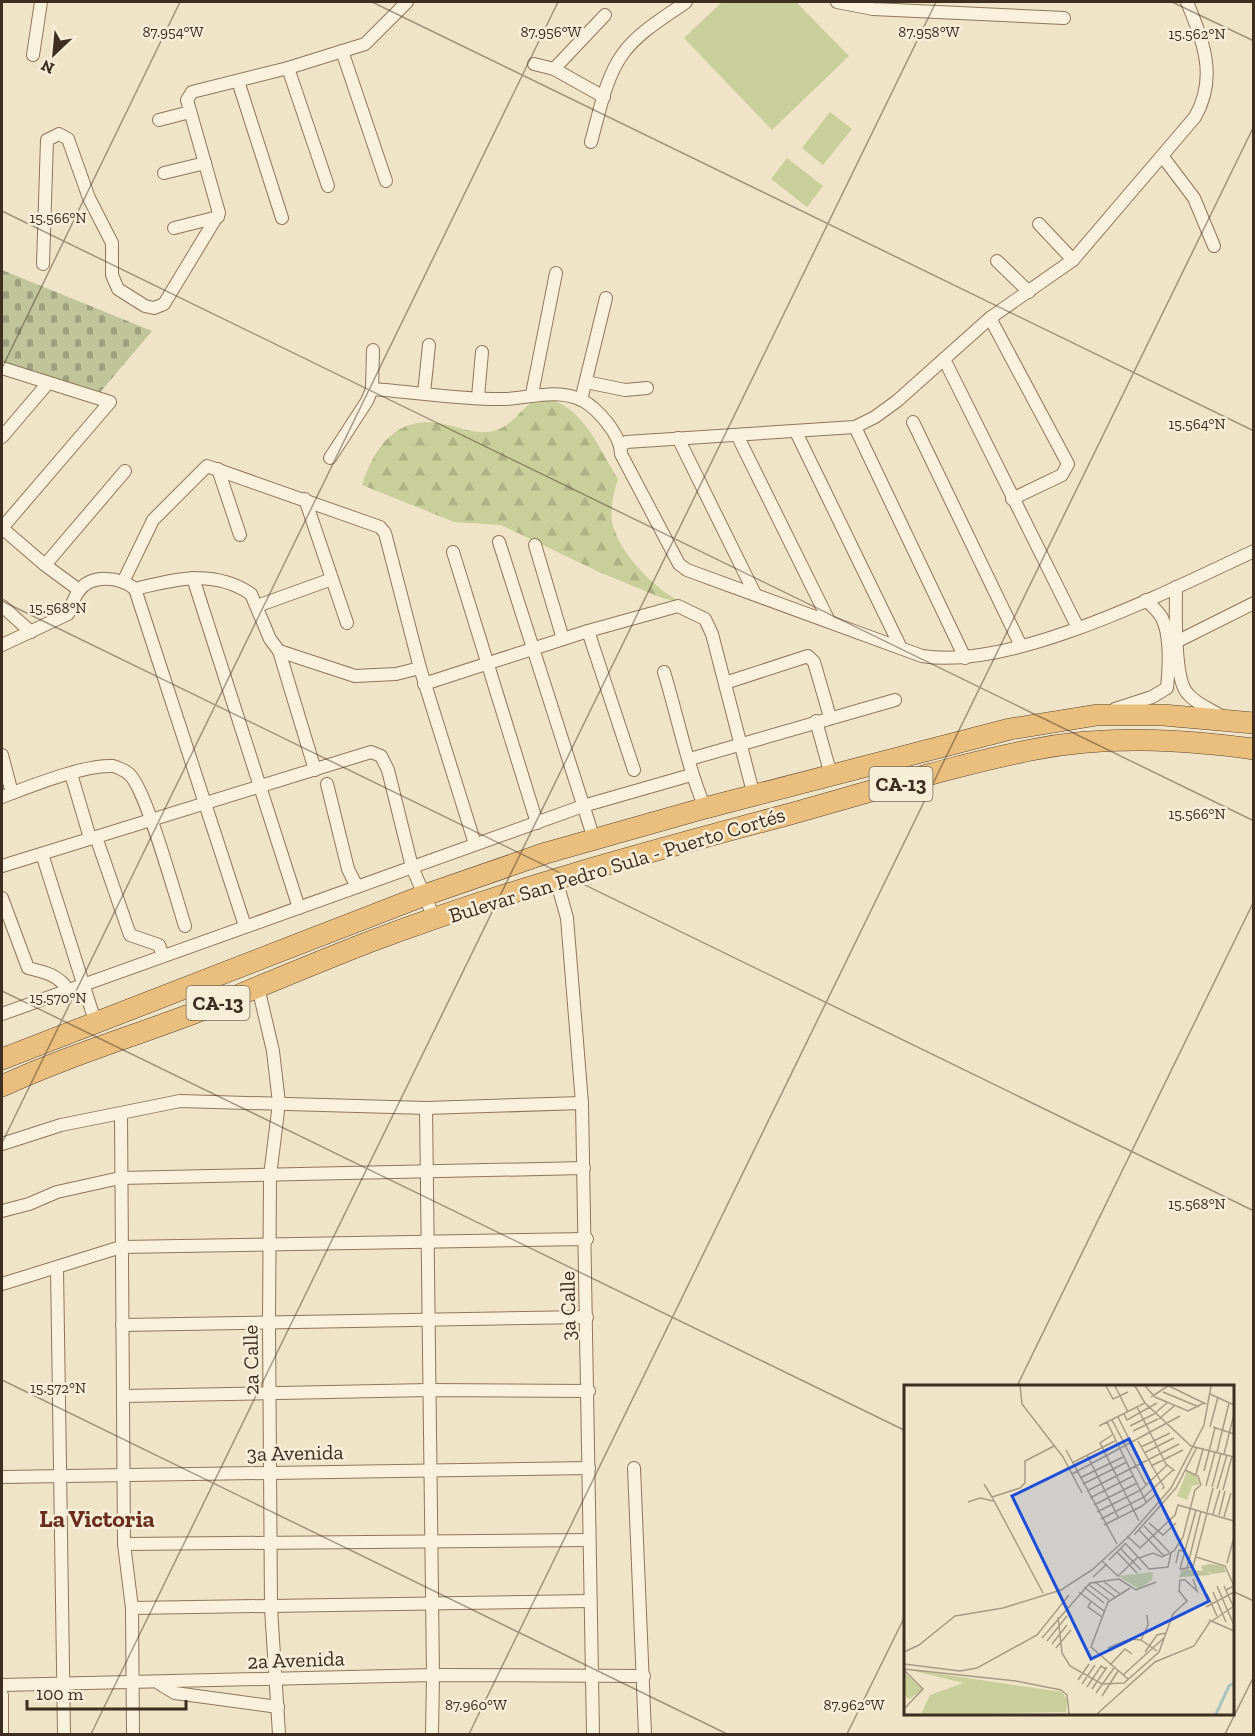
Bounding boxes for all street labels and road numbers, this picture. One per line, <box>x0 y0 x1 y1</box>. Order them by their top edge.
road number: CA-13 <box>870 767 932 801</box>
street label: Bulevar San Pedro Sula - Puerto Cortés <box>446 801 788 928</box>
road number: CA-13 <box>186 986 250 1020</box>
street label: 3a Calle <box>554 1271 581 1341</box>
street label: 2a Calle <box>237 1324 264 1395</box>
street label: 3a Avenida <box>246 1439 344 1466</box>
street label: 2a Avenida <box>247 1645 345 1674</box>

